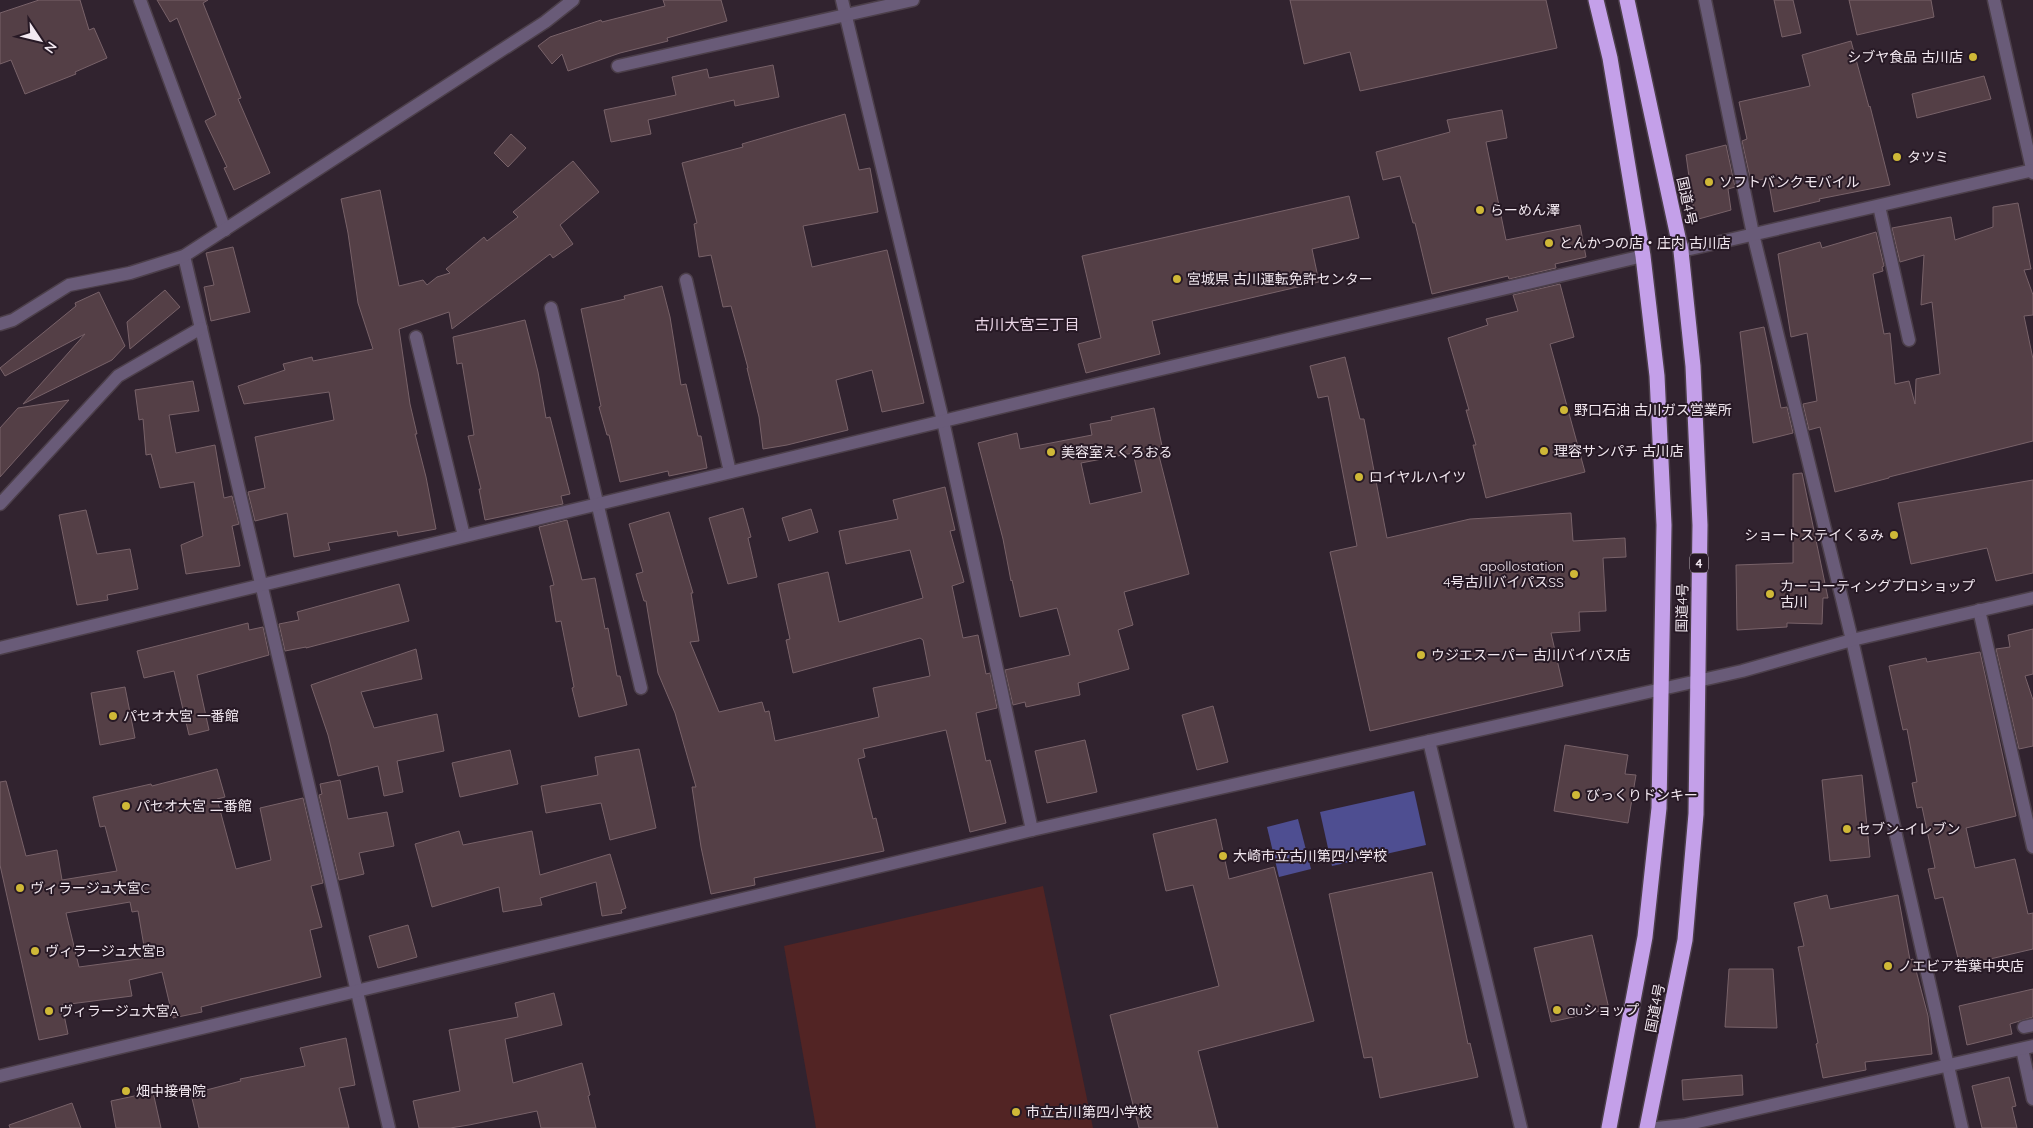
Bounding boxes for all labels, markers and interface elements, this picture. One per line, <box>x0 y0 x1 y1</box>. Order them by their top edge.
north arrow <box>15 15 65 65</box>
text: N <box>40 38 61 57</box>
place label: シブヤ食品 古川店 <box>1847 48 1963 66</box>
marker: シブヤ食品 古川店 <box>1967 51 1979 63</box>
place label: タツミ <box>1907 148 1949 166</box>
marker: タツミ <box>1891 151 1903 163</box>
place label: ソフトバンクモバイル <box>1719 173 1860 191</box>
street label: 国道4号 <box>1673 175 1701 227</box>
marker: ソフトバンクモバイル <box>1703 176 1715 188</box>
place label: らーめん澤 <box>1490 201 1560 219</box>
marker: らーめん澤 <box>1474 204 1486 216</box>
place label: とんかつの店・庄内 古川店 <box>1559 234 1731 252</box>
marker: とんかつの店・庄内 古川店 <box>1543 237 1555 249</box>
place label: 宮城県 古川運転免許センター <box>1187 270 1373 288</box>
marker: 宮城県 古川運転免許センター <box>1171 273 1183 285</box>
district label: 古川大宮三丁目 <box>974 315 1080 334</box>
place label: 野口石油 古川ガス営業所 <box>1574 401 1732 419</box>
marker: 野口石油 古川ガス営業所 <box>1558 404 1570 416</box>
place label: 理容サンパチ 古川店 <box>1554 442 1684 460</box>
place label: 美容室えくろおる <box>1061 443 1173 461</box>
marker: 理容サンパチ 古川店 <box>1538 445 1550 457</box>
marker: 美容室えくろおる <box>1045 446 1057 458</box>
place label: ロイヤルハイツ <box>1369 468 1466 486</box>
marker: ロイヤルハイツ <box>1353 471 1365 483</box>
place label: ショートステイくるみ <box>1744 526 1884 544</box>
marker: ショートステイくるみ <box>1888 529 1900 541</box>
road number: 4 <box>1690 554 1708 572</box>
place label: apollostation 4号古川バイパスSS <box>1443 557 1564 591</box>
marker: apollostation 4号古川バイパスSS <box>1568 568 1580 580</box>
place label: カーコーティングプロショップ 古川 <box>1780 577 1975 611</box>
street label: 国道4号 <box>1673 583 1691 633</box>
marker: カーコーティングプロショップ 古川 <box>1764 588 1776 600</box>
place label: ウジエスーパー 古川バイパス店 <box>1431 646 1630 664</box>
marker: ウジエスーパー 古川バイパス店 <box>1415 649 1427 661</box>
place label: パセオ大宮 一番館 <box>123 707 239 725</box>
marker: パセオ大宮 一番館 <box>107 710 119 722</box>
place label: びっくりドンキー <box>1586 786 1698 804</box>
marker: びっくりドンキー <box>1570 789 1582 801</box>
place label: パセオ大宮 二番館 <box>136 797 252 815</box>
marker: パセオ大宮 二番館 <box>120 800 132 812</box>
place label: セブン-イレブン <box>1857 820 1960 838</box>
marker: セブン-イレブン <box>1841 823 1853 835</box>
place label: 大崎市立古川第四小学校 <box>1233 847 1387 865</box>
marker: 大崎市立古川第四小学校 <box>1217 850 1229 862</box>
place label: ヴィラージュ大宮C <box>30 879 150 897</box>
marker: ヴィラージュ大宮C <box>14 882 26 894</box>
place label: ヴィラージュ大宮B <box>45 942 165 960</box>
marker: ヴィラージュ大宮B <box>29 945 41 957</box>
place label: ノエビア若葉中央店 <box>1898 957 2024 975</box>
marker: ノエビア若葉中央店 <box>1882 960 1894 972</box>
street label: 国道4号 <box>1641 982 1669 1034</box>
place label: auショップ <box>1567 1001 1639 1019</box>
place label: ヴィラージュ大宮A <box>59 1002 179 1020</box>
marker: auショップ <box>1551 1004 1563 1016</box>
marker: ヴィラージュ大宮A <box>43 1005 55 1017</box>
place label: 畑中接骨院 <box>136 1082 206 1100</box>
marker: 畑中接骨院 <box>120 1085 132 1097</box>
place label: 市立古川第四小学校 <box>1026 1103 1152 1121</box>
marker: 市立古川第四小学校 <box>1010 1106 1022 1118</box>

